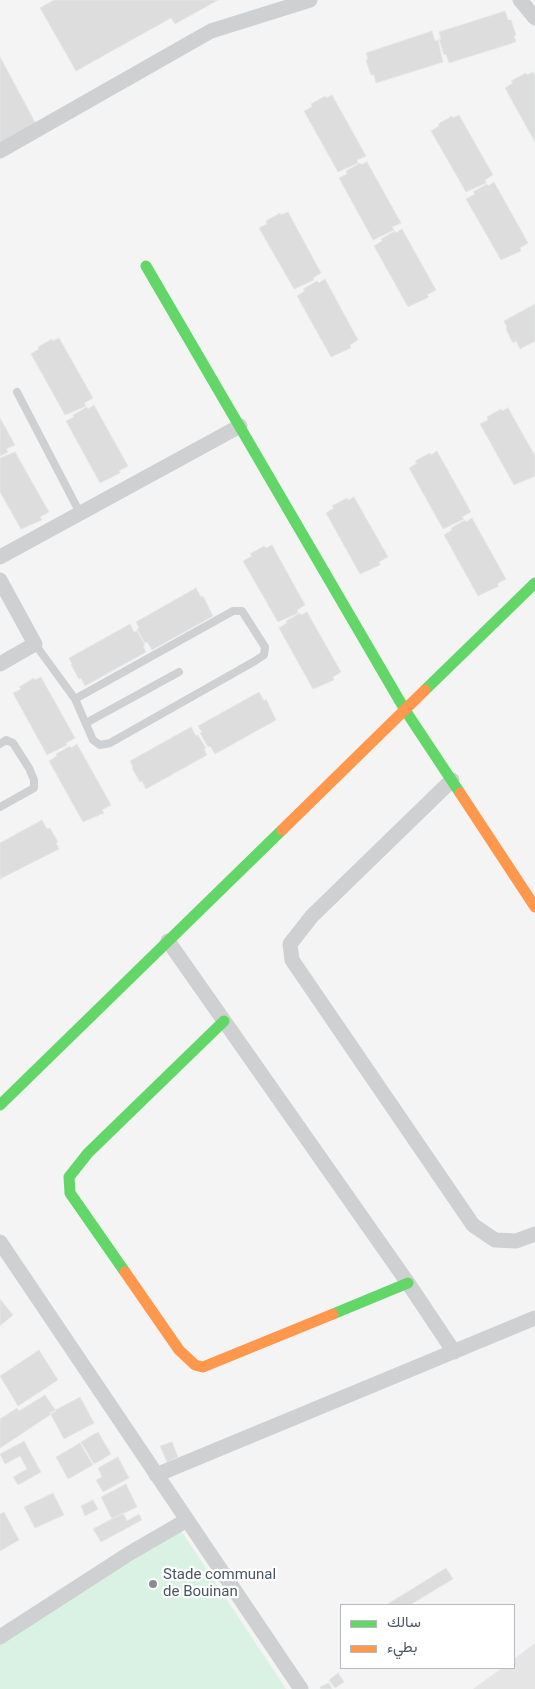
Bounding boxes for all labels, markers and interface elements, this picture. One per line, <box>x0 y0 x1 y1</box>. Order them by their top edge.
place label: Stade communal de Bouinan <box>163 1566 276 1601</box>
marker: Stade communal de Bouinan <box>147 1578 159 1590</box>
legend <box>340 1604 515 1669</box>
text: سالك <box>387 1613 421 1631</box>
text: بطيء <box>387 1638 417 1656</box>

